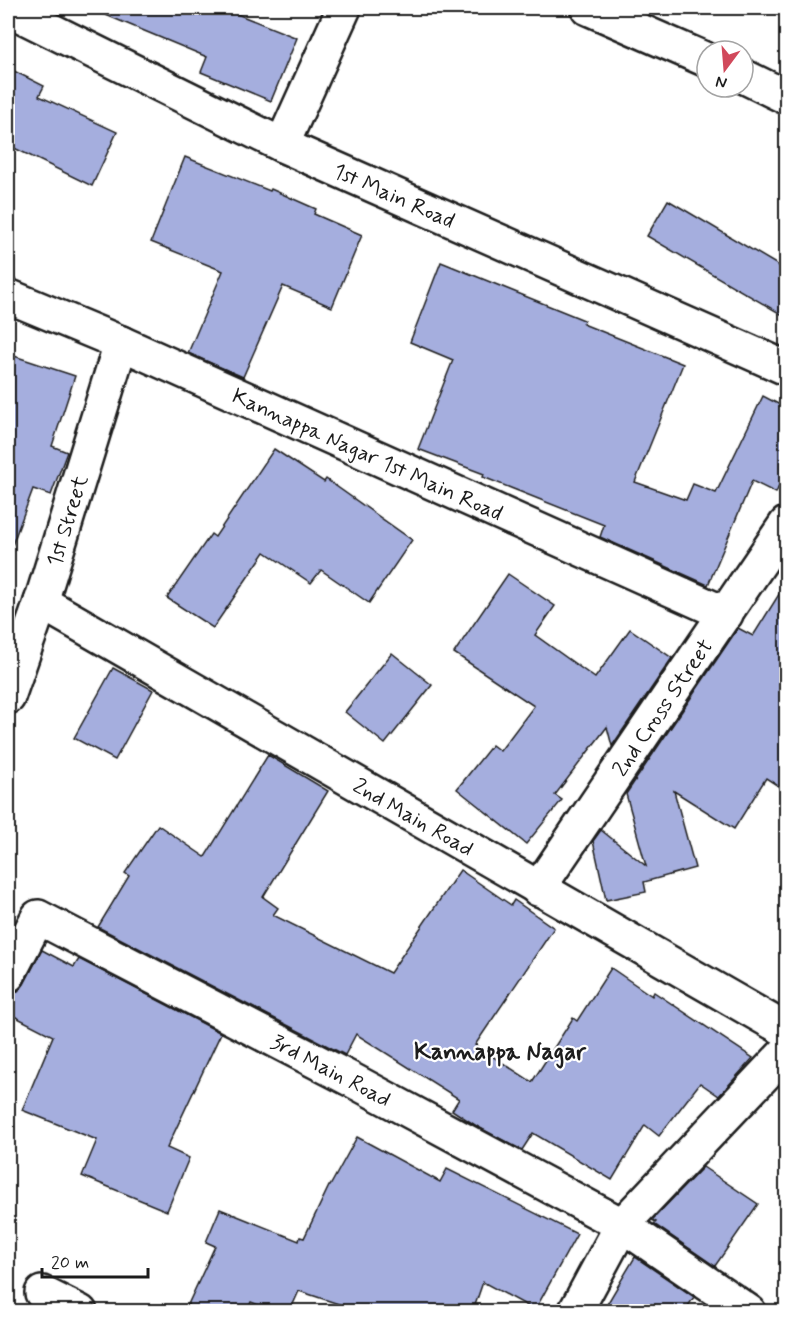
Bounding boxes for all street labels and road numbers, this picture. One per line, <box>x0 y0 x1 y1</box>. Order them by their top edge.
street label: 1st Main Road <box>329 158 459 236</box>
street label: Kannappa Nagar 1st Main Road <box>227 383 507 528</box>
street label: 1st Street <box>41 472 95 570</box>
street label: 2nd Cross Street <box>607 634 720 782</box>
street label: 2nd Main Road <box>348 772 478 864</box>
street label: 3rd Main Road <box>266 1028 395 1114</box>

